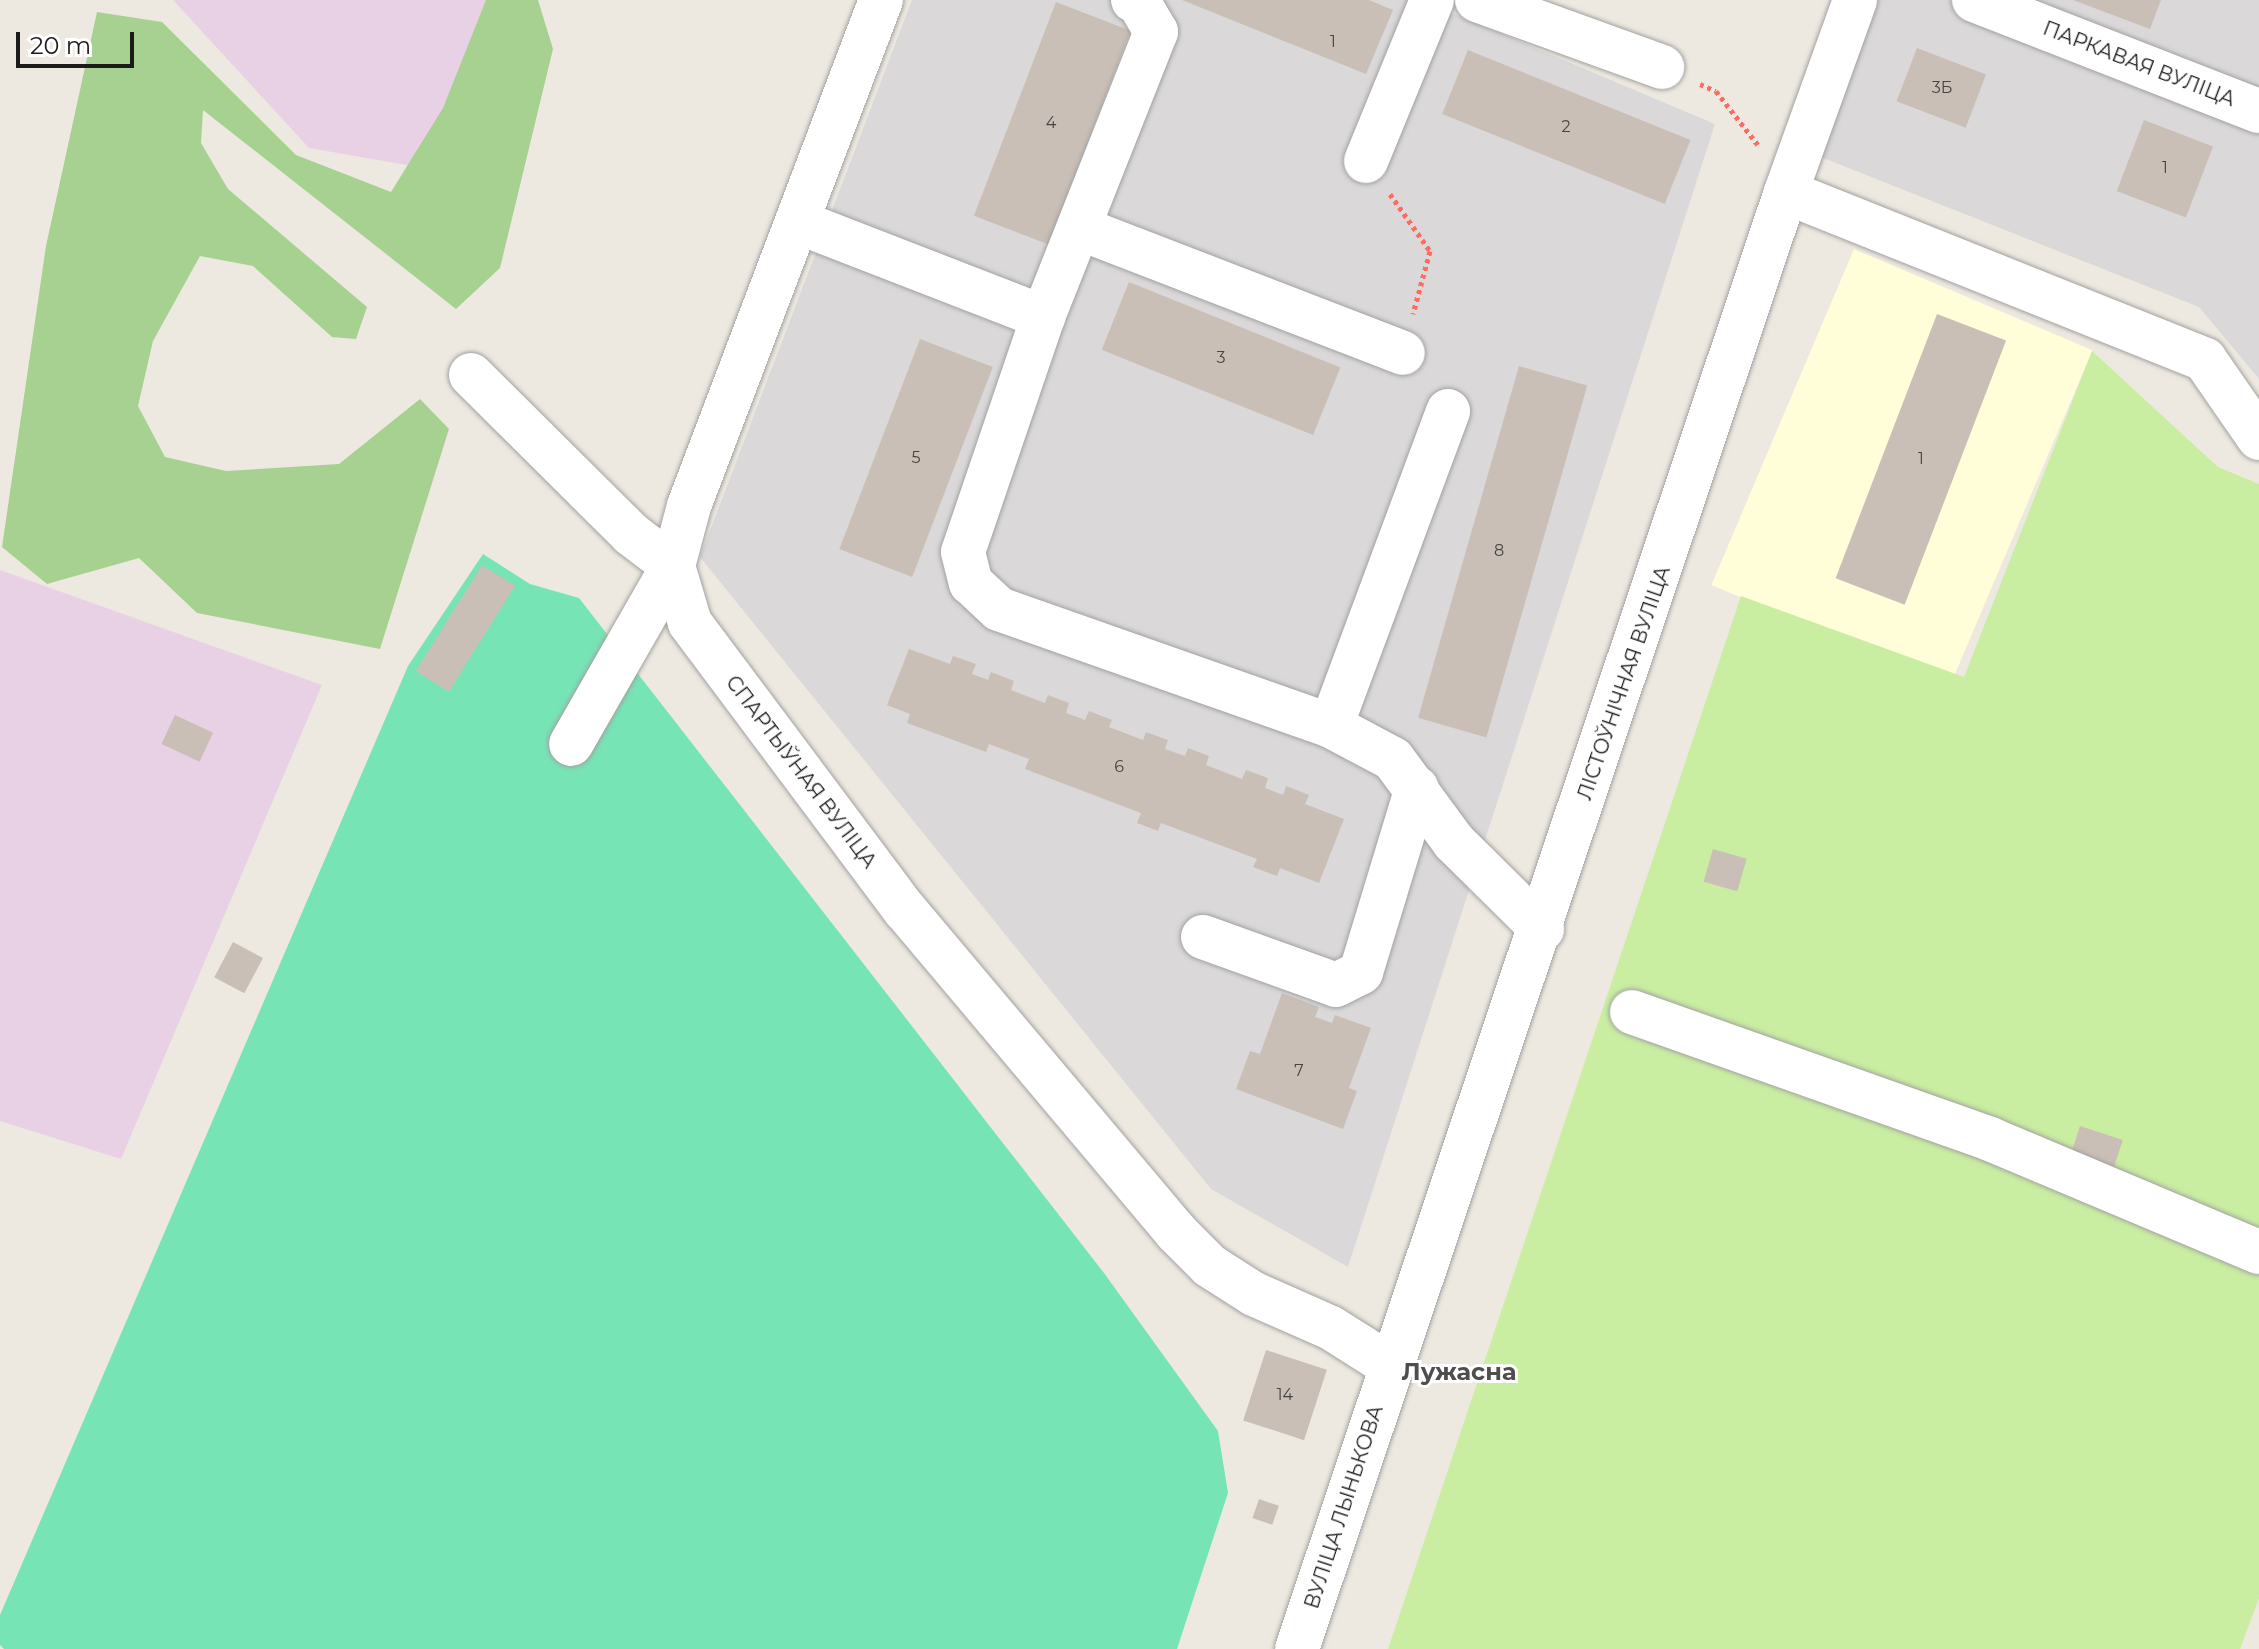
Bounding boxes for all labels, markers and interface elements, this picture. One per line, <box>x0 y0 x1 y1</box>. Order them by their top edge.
scale bar <box>20 16 138 66</box>
street label: ПАРКАВАЯ ВУЛІЦА <box>2040 16 2238 112</box>
text: 20 m <box>30 31 91 60</box>
house number: 1 <box>1330 32 1336 52</box>
house number: 3Б <box>1932 78 1952 98</box>
house number: 4 <box>1046 113 1056 133</box>
house number: 2 <box>1561 117 1571 137</box>
house number: 1 <box>2162 158 2168 178</box>
house number: 3 <box>1216 348 1226 368</box>
house number: 5 <box>911 448 921 468</box>
house number: 1 <box>1918 449 1924 469</box>
house number: 8 <box>1494 541 1504 561</box>
street label: ЛІСТОЎНІЧНАЯ ВУЛІЦА <box>1573 563 1675 803</box>
street label: СПАРТЫЎНАЯ ВУЛІЦА <box>721 671 881 873</box>
house number: 6 <box>1114 757 1124 777</box>
house number: 7 <box>1294 1061 1304 1081</box>
district label: Лужасна <box>1402 1358 1516 1386</box>
house number: 14 <box>1277 1385 1293 1405</box>
street label: ВУЛІЦА ЛЫНЬКОВА <box>1300 1402 1388 1612</box>

